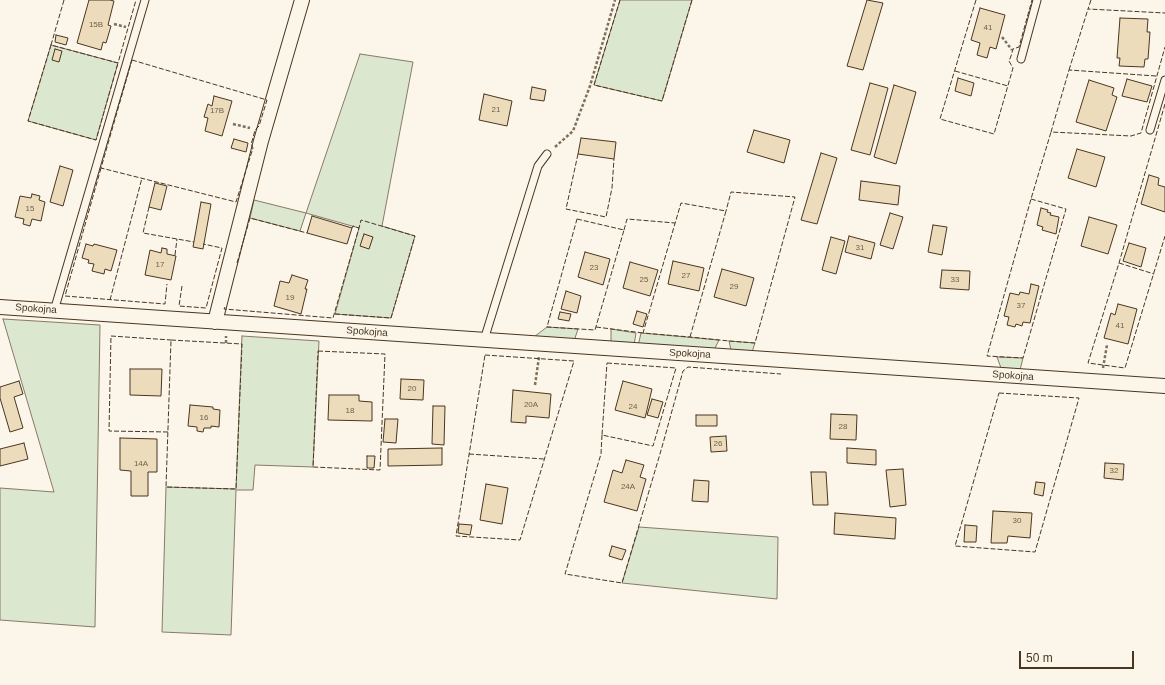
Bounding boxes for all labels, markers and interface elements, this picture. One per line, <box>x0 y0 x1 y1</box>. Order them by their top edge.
house number: 15B <box>89 20 103 30</box>
house number: 41 <box>984 23 992 33</box>
house number: 21 <box>492 105 500 115</box>
house number: 17B <box>210 106 224 116</box>
house number: 15 <box>26 204 34 214</box>
house number: 31 <box>856 243 864 253</box>
house number: 17 <box>156 260 164 270</box>
house number: 23 <box>590 263 598 273</box>
house number: 27 <box>682 271 690 281</box>
house number: 25 <box>640 275 648 285</box>
house number: 33 <box>951 275 959 285</box>
house number: 29 <box>730 282 738 292</box>
house number: 19 <box>286 293 294 303</box>
house number: 37 <box>1017 301 1025 311</box>
street label: Spokojna <box>15 302 57 316</box>
house number: 41 <box>1116 321 1124 331</box>
street label: Spokojna <box>346 325 388 339</box>
street label: Spokojna <box>669 347 711 361</box>
street label: Spokojna <box>992 369 1034 383</box>
house number: 20 <box>408 384 416 394</box>
house number: 20A <box>524 400 538 410</box>
house number: 24 <box>629 402 637 412</box>
house number: 18 <box>346 406 354 416</box>
house number: 16 <box>200 413 208 423</box>
house number: 28 <box>839 422 847 432</box>
house number: 26 <box>714 439 722 449</box>
house number: 14A <box>134 459 148 469</box>
house number: 32 <box>1110 466 1118 476</box>
house number: 24A <box>621 482 635 492</box>
house number: 30 <box>1013 516 1021 526</box>
scale bar <box>1021 643 1136 669</box>
text: 50 m <box>1026 651 1053 665</box>

